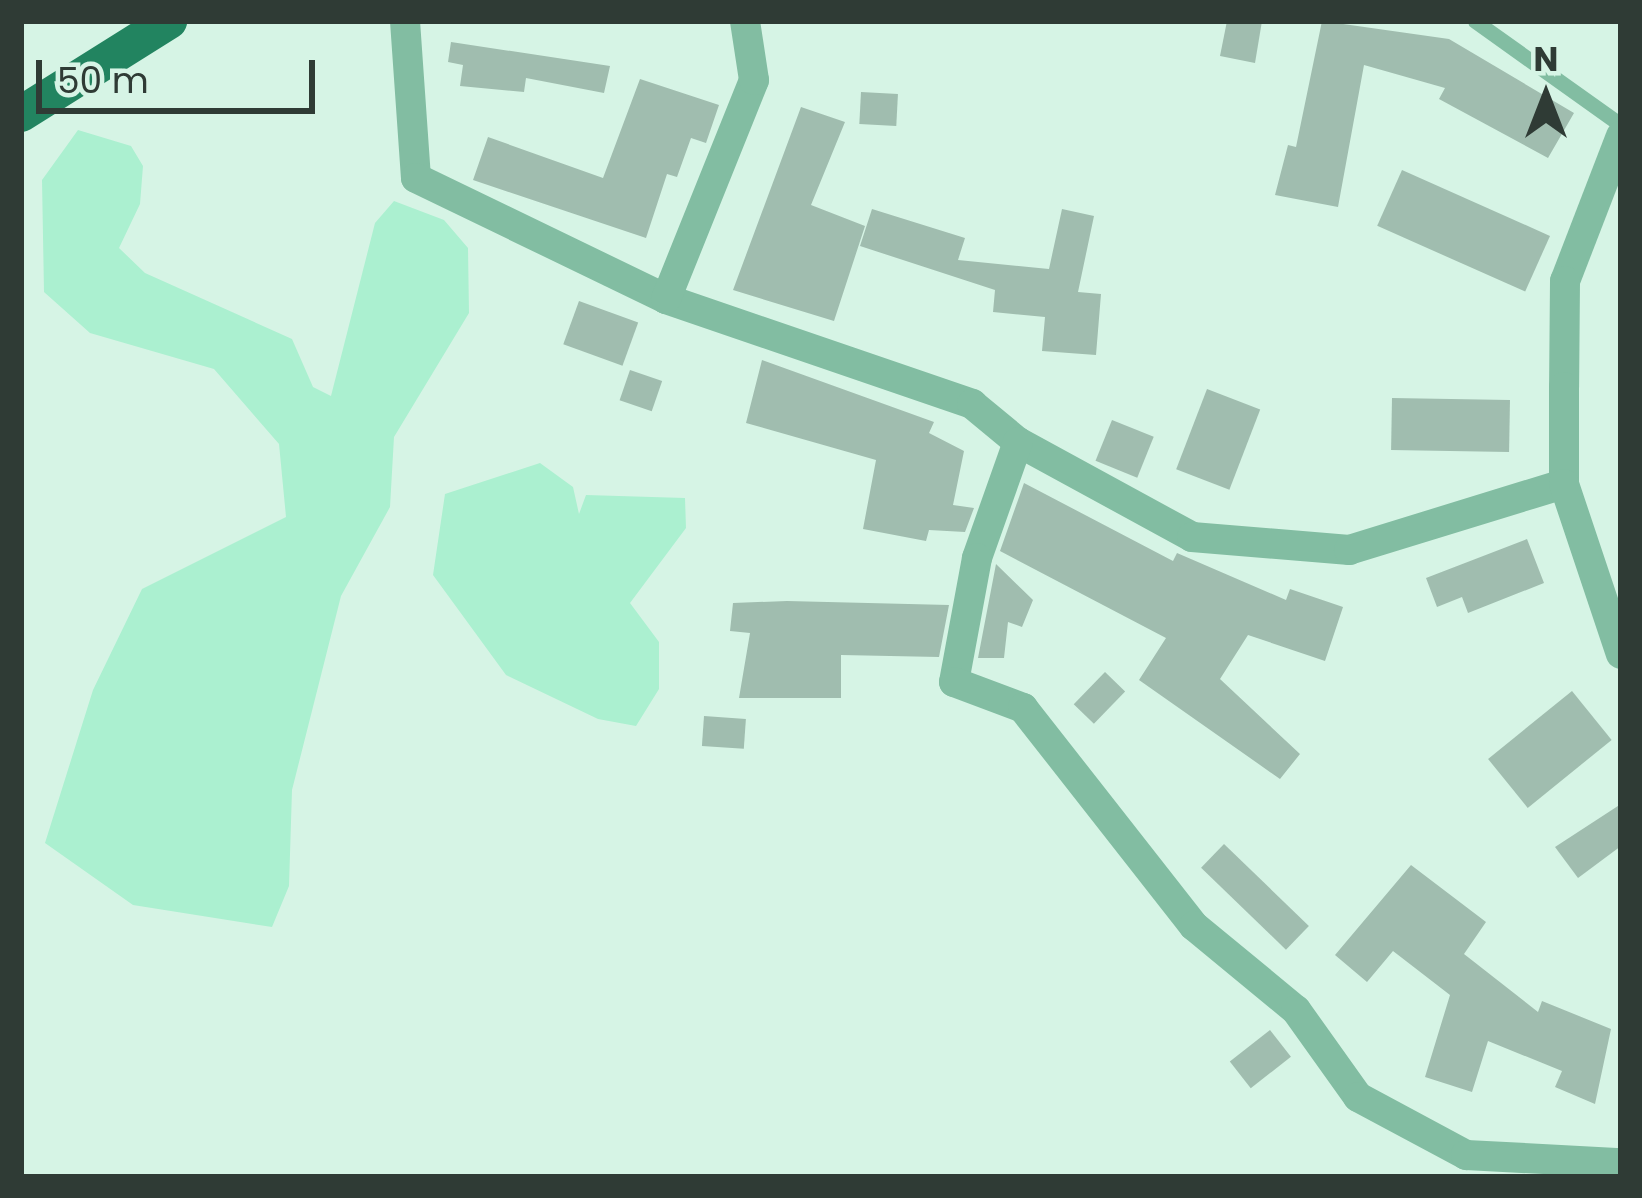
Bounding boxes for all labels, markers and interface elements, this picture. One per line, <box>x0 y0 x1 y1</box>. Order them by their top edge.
scale bar <box>42 36 321 110</box>
north arrow <box>1486 36 1606 156</box>
text: N <box>1534 36 1558 83</box>
text: 50 m <box>57 55 149 106</box>

